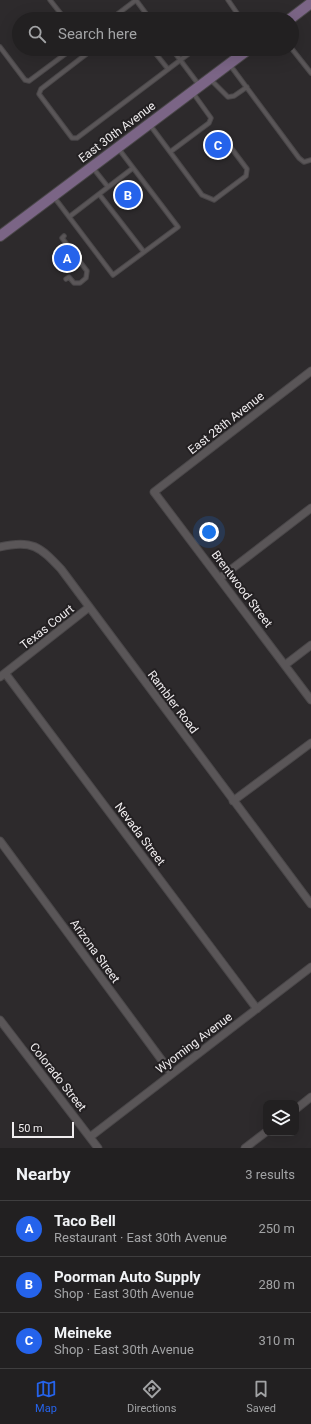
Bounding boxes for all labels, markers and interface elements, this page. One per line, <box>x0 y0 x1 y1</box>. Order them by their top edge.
search box <box>12 12 299 56</box>
icon: search <box>26 23 48 45</box>
text: Search here <box>58 25 137 43</box>
street label: East 30th Avenue <box>76 99 158 165</box>
pin: C <box>205 130 231 160</box>
pin: B <box>115 180 141 210</box>
pin: A <box>54 243 80 273</box>
street label: East 28th Avenue <box>185 389 267 457</box>
your location <box>199 522 219 542</box>
street label: Brentwood Street <box>209 548 275 630</box>
street label: Texas Court <box>17 602 77 652</box>
street label: Rambler Road <box>145 668 201 736</box>
street label: Nevada Street <box>112 800 168 868</box>
street label: Arizona Street <box>67 916 123 986</box>
street label: Wyoming Avenue <box>153 1010 235 1076</box>
street label: Colorado Street <box>27 1040 89 1114</box>
map controls <box>263 1100 299 1136</box>
button: layers <box>263 1100 299 1136</box>
scale bar <box>12 1120 74 1139</box>
text: 50 m <box>18 1122 43 1135</box>
text: Nearby <box>16 1164 71 1184</box>
text: 3 results <box>245 1167 295 1182</box>
text: Taco Bell <box>54 1212 116 1230</box>
text: A <box>25 1221 33 1236</box>
text: 250 m <box>258 1221 295 1236</box>
text: Restaurant · East 30th Avenue <box>54 1230 227 1245</box>
text: Poorman Auto Supply <box>54 1268 201 1286</box>
text: B <box>25 1277 33 1292</box>
text: 280 m <box>258 1277 295 1292</box>
text: Shop · East 30th Avenue <box>54 1286 194 1301</box>
text: Meineke <box>54 1324 112 1342</box>
text: C <box>25 1333 33 1348</box>
text: 310 m <box>258 1333 295 1348</box>
text: Shop · East 30th Avenue <box>54 1342 194 1357</box>
tab: Map <box>35 1378 57 1415</box>
tab: Directions <box>127 1378 176 1415</box>
tab: Saved <box>246 1378 276 1415</box>

